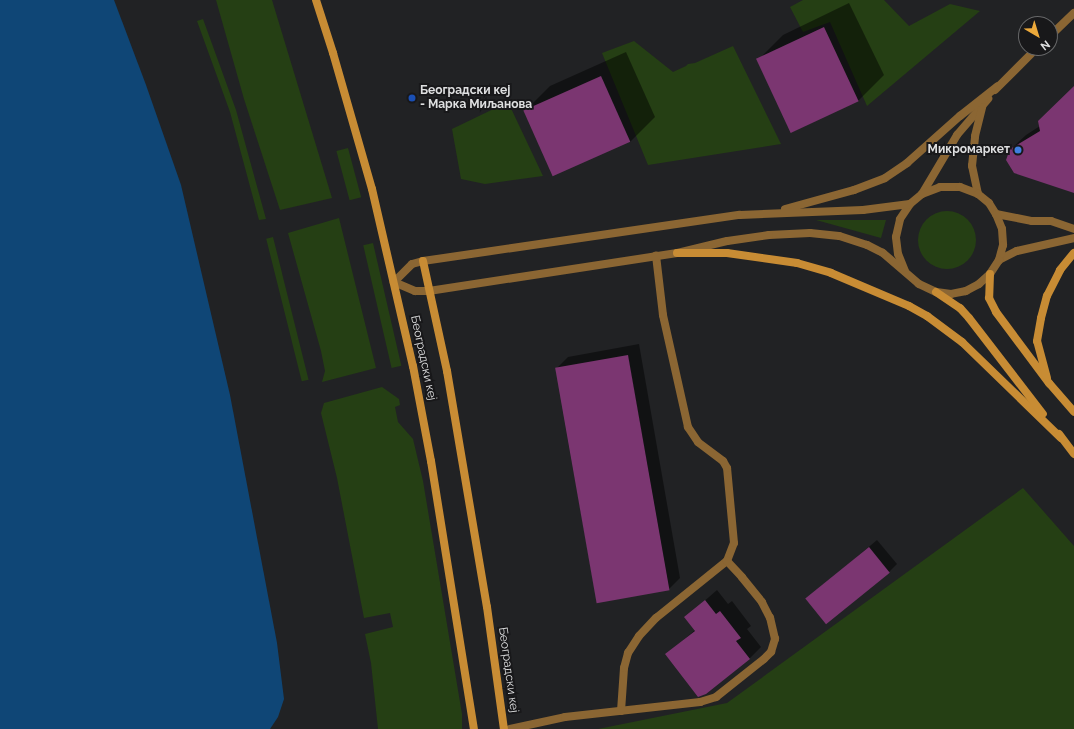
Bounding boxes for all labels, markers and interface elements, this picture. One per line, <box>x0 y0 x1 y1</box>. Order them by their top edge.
north arrow <box>1018 16 1058 56</box>
text: N <box>1038 37 1052 53</box>
place label: Београдски кеј - Марка Миљанова <box>420 84 532 112</box>
marker: Београдски кеј - Марка Миљанова <box>407 93 417 103</box>
place label: Микромаркет <box>928 143 1010 157</box>
marker: Микромаркет <box>1013 145 1023 155</box>
street label: Београдски кеј <box>407 314 439 402</box>
street label: Београдски кеј <box>495 626 521 714</box>

